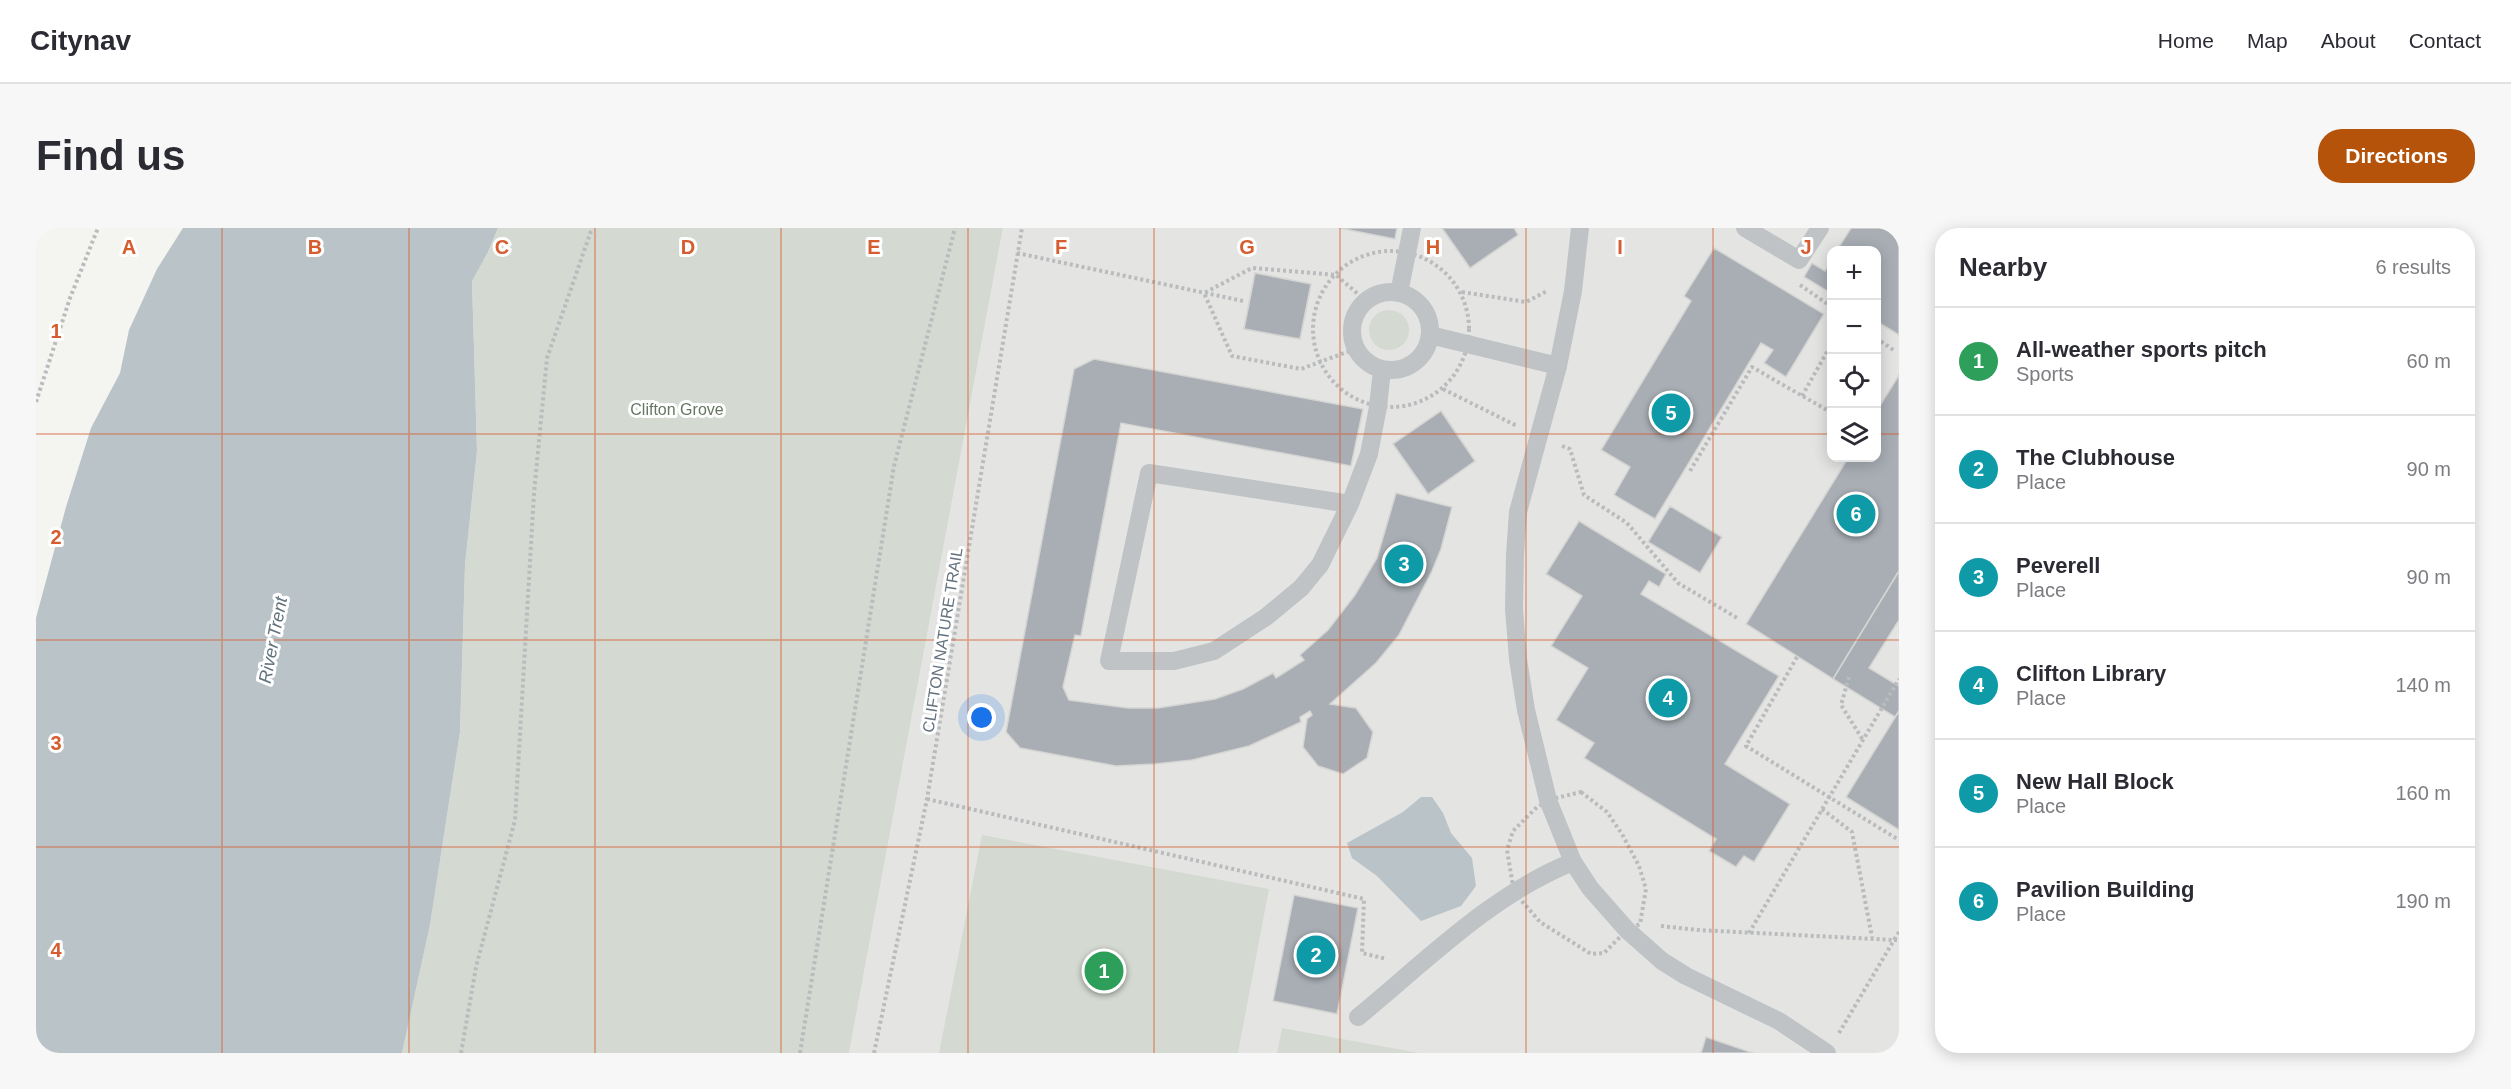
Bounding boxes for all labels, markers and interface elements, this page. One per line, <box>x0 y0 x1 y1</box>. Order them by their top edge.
text: Citynav <box>30 25 131 56</box>
text: Home <box>2158 29 2214 52</box>
text: Map <box>2247 29 2288 52</box>
text: About <box>2321 29 2376 52</box>
text: Contact <box>2409 29 2481 52</box>
button: Directions <box>2318 129 2475 183</box>
text: Find us <box>36 132 185 179</box>
text: A <box>122 236 136 258</box>
text: B <box>308 236 322 258</box>
text: C <box>495 236 509 258</box>
text: D <box>681 236 695 258</box>
text: E <box>867 236 881 258</box>
text: F <box>1055 236 1067 258</box>
text: G <box>1239 236 1255 258</box>
text: H <box>1426 236 1440 258</box>
text: I <box>1617 236 1623 258</box>
text: J <box>1800 236 1812 258</box>
map controls <box>1827 246 1881 462</box>
button: + <box>1827 246 1881 300</box>
text: Nearby <box>1959 252 2047 282</box>
text: 6 results <box>2375 256 2451 278</box>
button: − <box>1827 300 1881 354</box>
text: 1 <box>50 320 62 342</box>
text: All-weather sports pitch <box>2016 337 2267 362</box>
text: 1 <box>1973 350 1984 372</box>
text: 60 m <box>2407 350 2451 372</box>
button: locate <box>1827 354 1881 408</box>
text: Sports <box>2016 363 2074 385</box>
pin: 5 <box>1652 390 1690 435</box>
park label: Clifton Grove <box>630 401 724 418</box>
button: layers <box>1827 408 1881 462</box>
text: The Clubhouse <box>2016 445 2175 470</box>
text: 2 <box>1973 458 1984 480</box>
text: 90 m <box>2407 458 2451 480</box>
text: Place <box>2016 471 2066 493</box>
pin: 6 <box>1836 492 1876 536</box>
text: 2 <box>50 526 62 548</box>
pin: 3 <box>1384 542 1424 586</box>
street label: CLIFTON NATURE TRAIL <box>919 546 966 734</box>
text: Peverell <box>2016 553 2100 578</box>
text: 3 <box>1973 566 1984 588</box>
text: 90 m <box>2407 566 2451 588</box>
text: Place <box>2016 579 2066 601</box>
water label: River Trent <box>255 594 291 685</box>
text: Clifton Library <box>2016 661 2166 686</box>
text: 4 <box>1973 674 1984 696</box>
text: 140 m <box>2395 674 2451 696</box>
pin: 4 <box>1648 676 1688 720</box>
text: Place <box>2016 687 2066 709</box>
your location <box>967 703 996 732</box>
text: 3 <box>50 732 62 754</box>
text: New Hall Block <box>2016 769 2174 794</box>
text: 5 <box>1973 782 1984 804</box>
text: 160 m <box>2395 782 2451 804</box>
text: Place <box>2016 795 2066 817</box>
text: Pavilion Building <box>2016 877 2194 902</box>
text: 6 <box>1973 890 1984 912</box>
text: 190 m <box>2395 890 2451 912</box>
text: Place <box>2016 903 2066 925</box>
pin: 2 <box>1296 932 1336 978</box>
text: 4 <box>50 939 62 961</box>
pin: 1 <box>1084 948 1124 994</box>

